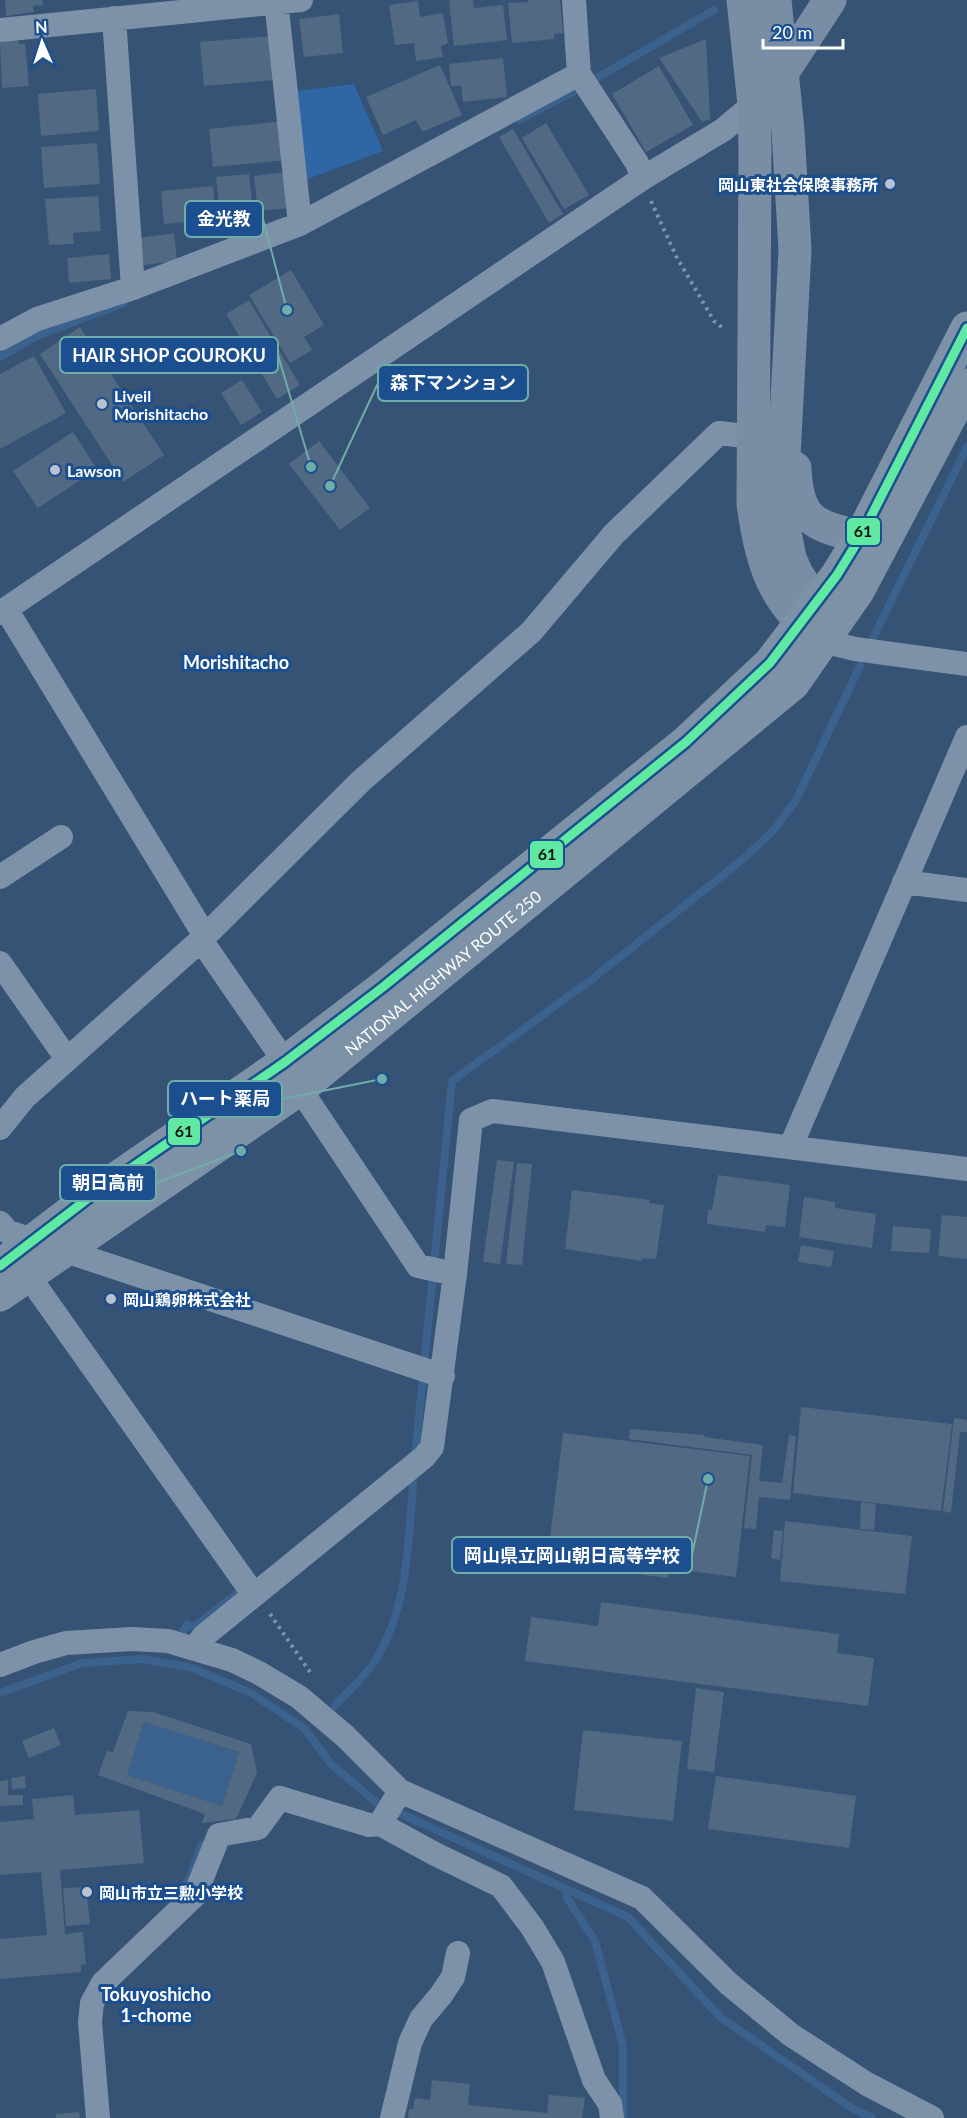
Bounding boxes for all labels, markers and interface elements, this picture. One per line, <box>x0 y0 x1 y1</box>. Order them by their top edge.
north arrow <box>12 12 72 72</box>
scale bar <box>763 12 842 50</box>
text: N <box>35 17 48 36</box>
text: 20 m <box>772 21 812 43</box>
place label: 岡山東社会保険事務所 <box>718 175 878 194</box>
marker: 岡山東社会保険事務所 <box>883 177 897 191</box>
callout: 金光教 <box>185 201 263 237</box>
text: 金光教 <box>197 207 251 229</box>
callout: HAIR SHOP GOUROKU <box>60 337 278 373</box>
text: HAIR SHOP GOUROKU <box>72 344 266 366</box>
callout: 森下マンション <box>378 365 528 401</box>
text: 森下マンション <box>390 371 516 393</box>
place label: Liveil Morishitacho <box>114 386 208 423</box>
marker: Liveil Morishitacho <box>95 397 109 411</box>
place label: Lawson <box>67 461 121 480</box>
marker: Lawson <box>48 463 62 477</box>
line badge: 61 <box>846 517 881 546</box>
text: 61 <box>854 521 872 540</box>
district label: Morishitacho <box>183 651 289 673</box>
line badge: 61 <box>529 840 564 869</box>
text: 61 <box>538 844 556 863</box>
street label: NATIONAL HIGHWAY ROUTE 250 <box>340 886 544 1058</box>
callout: ハート薬局 <box>168 1081 282 1117</box>
text: ハート薬局 <box>180 1087 270 1109</box>
line badge: 61 <box>167 1117 201 1146</box>
text: 61 <box>175 1121 193 1140</box>
callout: 朝日高前 <box>60 1165 156 1201</box>
text: 朝日高前 <box>72 1171 144 1193</box>
place label: 岡山鶏卵株式会社 <box>123 1290 251 1309</box>
marker: 岡山鶏卵株式会社 <box>104 1292 118 1306</box>
callout: 岡山県立岡山朝日高等学校 <box>452 1537 692 1573</box>
text: 岡山県立岡山朝日高等学校 <box>464 1544 680 1566</box>
place label: 岡山市立三勲小学校 <box>99 1883 243 1902</box>
marker: 岡山市立三勲小学校 <box>80 1885 94 1899</box>
district label: Tokuyoshicho 1-chome <box>101 1983 211 2026</box>

